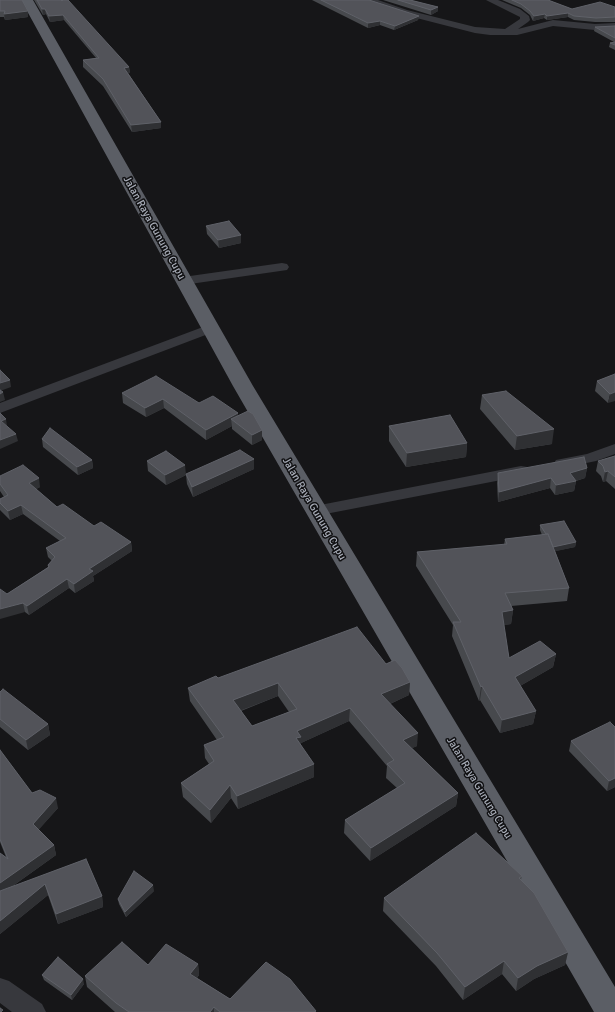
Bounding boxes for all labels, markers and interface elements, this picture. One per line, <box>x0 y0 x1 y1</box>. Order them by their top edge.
street label: Jalan Raya Gunung Cupu <box>120 174 188 282</box>
street label: Jalan Raya Gunung Cupu <box>279 455 349 563</box>
street label: Jalan Raya Gunung Cupu <box>443 735 515 841</box>

